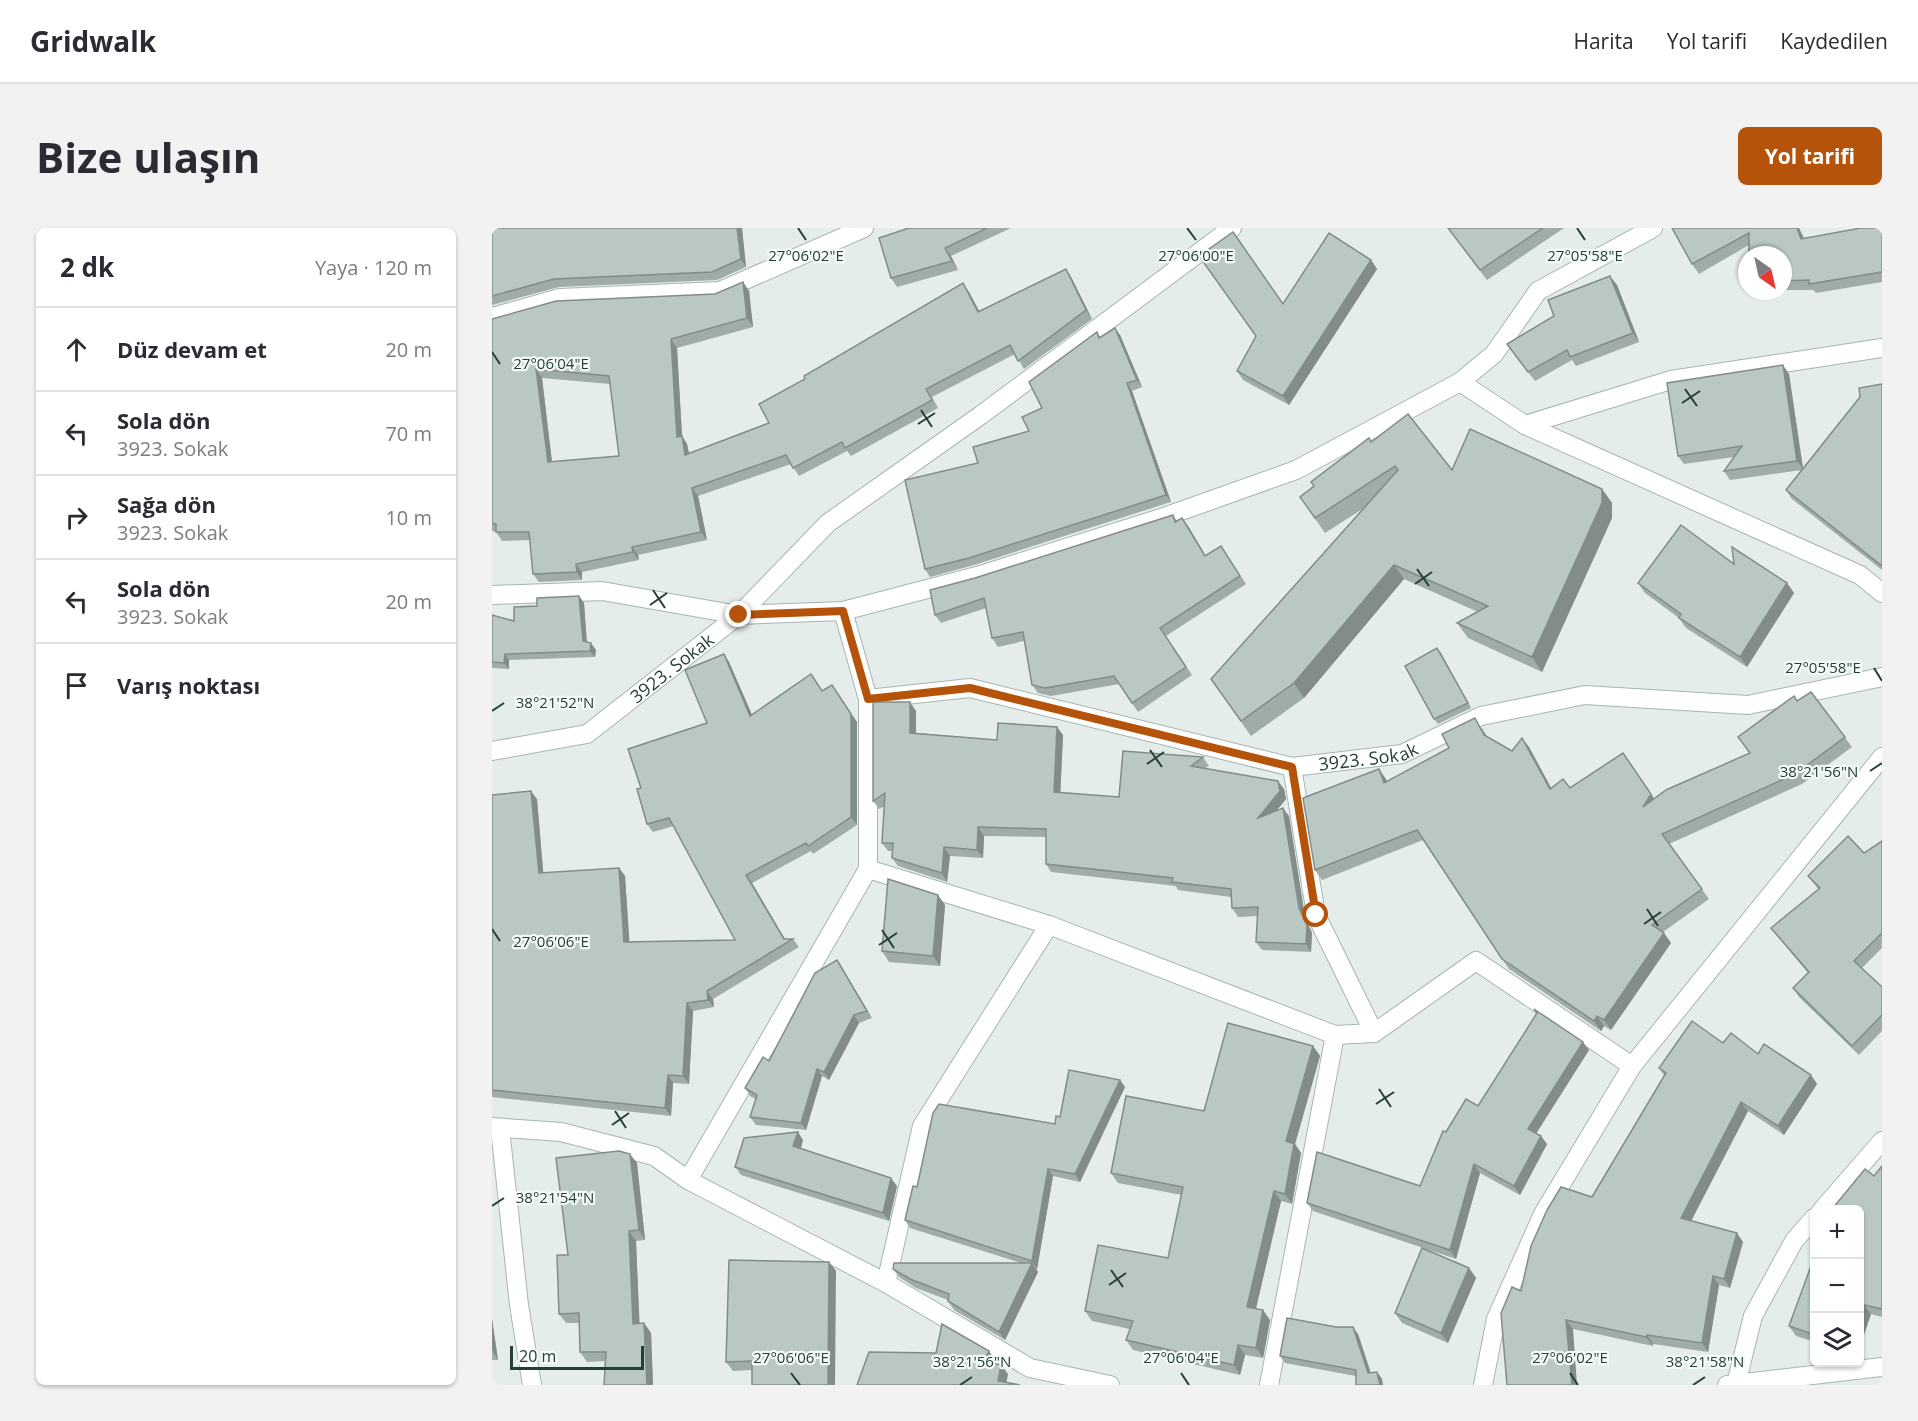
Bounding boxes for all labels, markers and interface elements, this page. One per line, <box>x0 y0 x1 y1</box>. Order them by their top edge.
text: Gridwalk <box>30 22 156 60</box>
text: Harita <box>1573 27 1634 55</box>
text: Yol tarifi <box>1667 27 1747 55</box>
text: Kaydedilen <box>1780 27 1888 55</box>
button: Yol tarifi <box>1738 127 1882 185</box>
text: Bize ulaşın <box>36 128 260 185</box>
text: 27°06'02"E <box>768 245 844 265</box>
text: 27°06'00"E <box>1158 245 1234 265</box>
text: 27°05'58"E <box>1547 245 1623 265</box>
north arrow <box>1738 246 1792 300</box>
text: 2 dk <box>60 249 114 285</box>
text: Yaya · 120 m <box>315 254 432 281</box>
icon: ahead <box>60 333 93 366</box>
text: Düz devam et <box>117 334 267 364</box>
text: 20 m <box>385 336 432 363</box>
text: 27°06'04"E <box>513 353 589 373</box>
text: Sola dön <box>117 405 210 435</box>
icon: left <box>60 417 93 450</box>
text: 70 m <box>385 420 432 447</box>
text: 3923. Sokak <box>117 435 228 462</box>
text: Sağa dön <box>117 489 216 519</box>
icon: right <box>60 501 93 534</box>
text: 10 m <box>385 504 432 531</box>
text: 3923. Sokak <box>117 519 228 546</box>
text: Sola dön <box>117 573 210 603</box>
icon: left <box>60 585 93 618</box>
text: 20 m <box>385 588 432 615</box>
route end <box>725 601 751 627</box>
text: 3923. Sokak <box>117 603 228 630</box>
street label: 3923. Sokak <box>625 627 719 708</box>
text: 27°05'58"E <box>1785 657 1861 677</box>
icon: arrive <box>60 669 93 702</box>
text: Varış noktası <box>117 670 260 700</box>
text: 38°21'52"N <box>516 692 594 712</box>
street label: 3923. Sokak <box>1317 736 1422 776</box>
text: 38°21'56"N <box>1780 761 1858 781</box>
route start <box>1302 901 1328 927</box>
text: 27°06'06"E <box>513 931 589 951</box>
text: 38°21'54"N <box>516 1187 594 1207</box>
map controls <box>1810 1205 1864 1367</box>
button: + <box>1810 1205 1864 1259</box>
button: − <box>1810 1259 1864 1313</box>
button: layers <box>1810 1313 1864 1367</box>
scale bar <box>510 1343 644 1370</box>
text: 20 m <box>519 1345 556 1367</box>
text: 27°06'06"E <box>753 1347 829 1367</box>
text: 27°06'04"E <box>1143 1347 1219 1367</box>
text: 27°06'02"E <box>1532 1347 1608 1367</box>
text: 38°21'56"N <box>933 1351 1011 1371</box>
text: 38°21'58"N <box>1666 1351 1744 1371</box>

